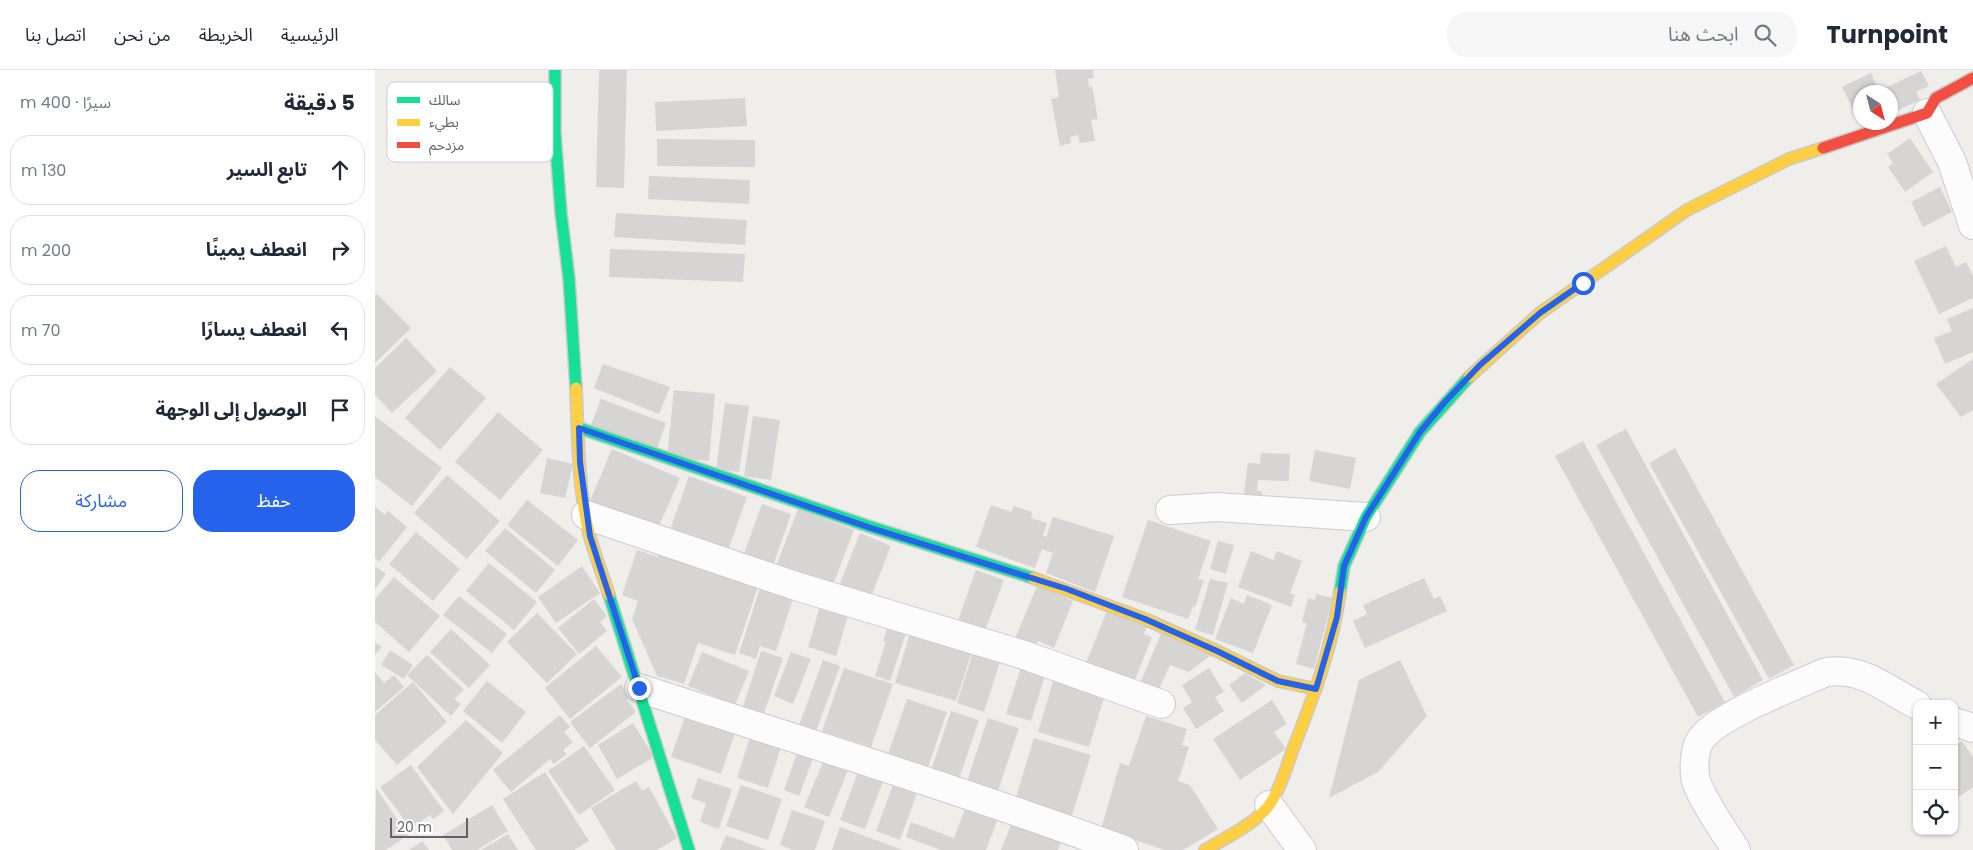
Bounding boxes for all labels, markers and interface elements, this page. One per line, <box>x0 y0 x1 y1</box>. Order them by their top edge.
search box <box>1447 12 1797 57</box>
text: Turnpoint <box>1827 18 1948 51</box>
text: ابحث هنا <box>1668 21 1739 48</box>
icon: search <box>1751 21 1779 49</box>
text: اتصل بنا <box>25 22 86 47</box>
text: من نحن <box>114 22 171 47</box>
text: الخريطة <box>199 22 253 47</box>
text: الرئيسية <box>281 22 339 47</box>
legend <box>387 82 553 162</box>
north arrow <box>1853 85 1898 130</box>
text: 5 دقيقة <box>284 88 355 117</box>
text: سالك <box>429 90 461 110</box>
text: سيرًا · 400 m <box>20 91 111 114</box>
text: بطيء <box>429 112 459 133</box>
text: مزدحم <box>429 135 464 156</box>
text: تابع السير <box>227 156 307 183</box>
icon: ahead <box>326 156 354 184</box>
text: 130 m <box>21 159 66 182</box>
text: انعطف يمينًا <box>206 236 307 263</box>
icon: right <box>326 236 354 264</box>
text: 200 m <box>21 239 71 262</box>
route start <box>1572 272 1595 295</box>
text: انعطف يسارًا <box>201 316 307 343</box>
icon: left <box>326 316 354 344</box>
text: 70 m <box>21 319 61 342</box>
text: الوصول إلى الوجهة <box>155 396 307 423</box>
icon: arrive <box>326 396 354 424</box>
button: مشاركة <box>20 470 183 532</box>
button: حفظ <box>193 470 355 532</box>
route end <box>628 677 651 700</box>
map controls <box>1913 700 1958 835</box>
button: + <box>1913 700 1958 745</box>
button: − <box>1913 745 1958 790</box>
button: locate <box>1913 790 1958 835</box>
scale bar <box>390 815 467 838</box>
text: 20 m <box>397 817 432 837</box>

